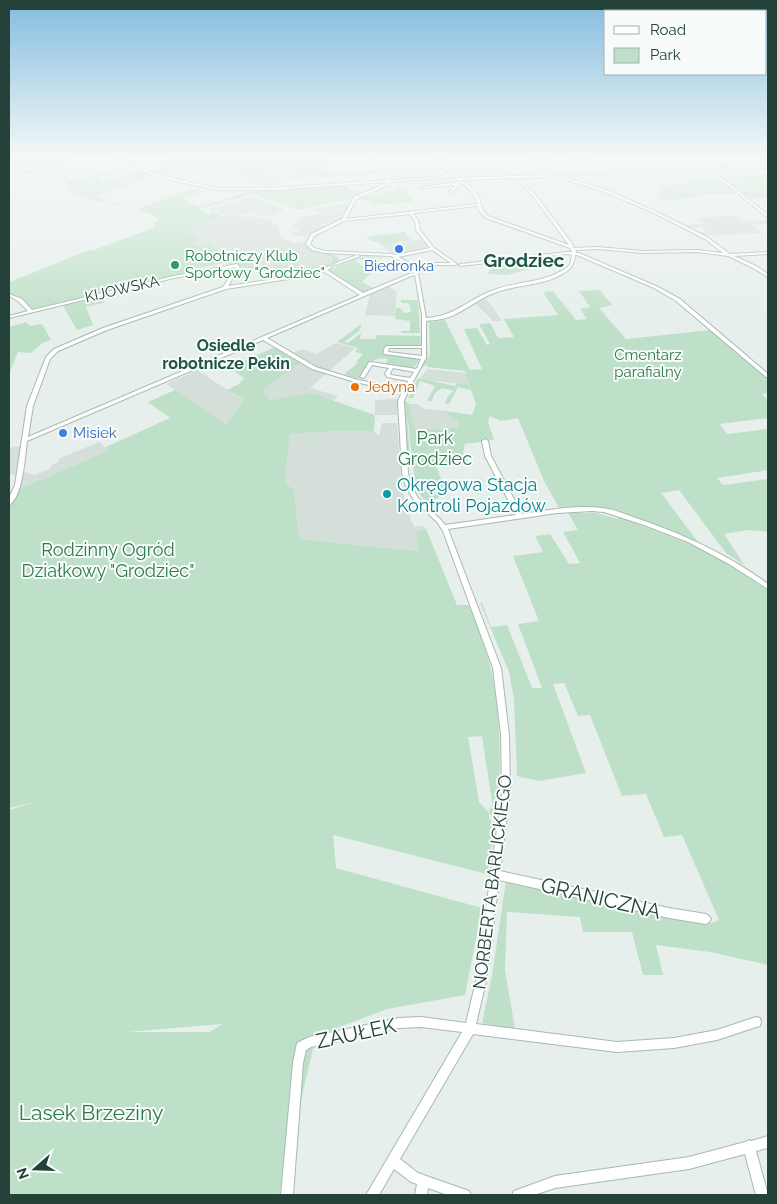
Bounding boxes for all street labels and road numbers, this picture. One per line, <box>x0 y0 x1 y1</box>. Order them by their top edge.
street label: KIJOWSKA <box>83 272 161 306</box>
street label: NORBERTA BARLICKIEGO <box>468 774 516 990</box>
street label: GRANICZNA <box>539 872 663 924</box>
street label: ZAUŁEK <box>314 1012 399 1054</box>

